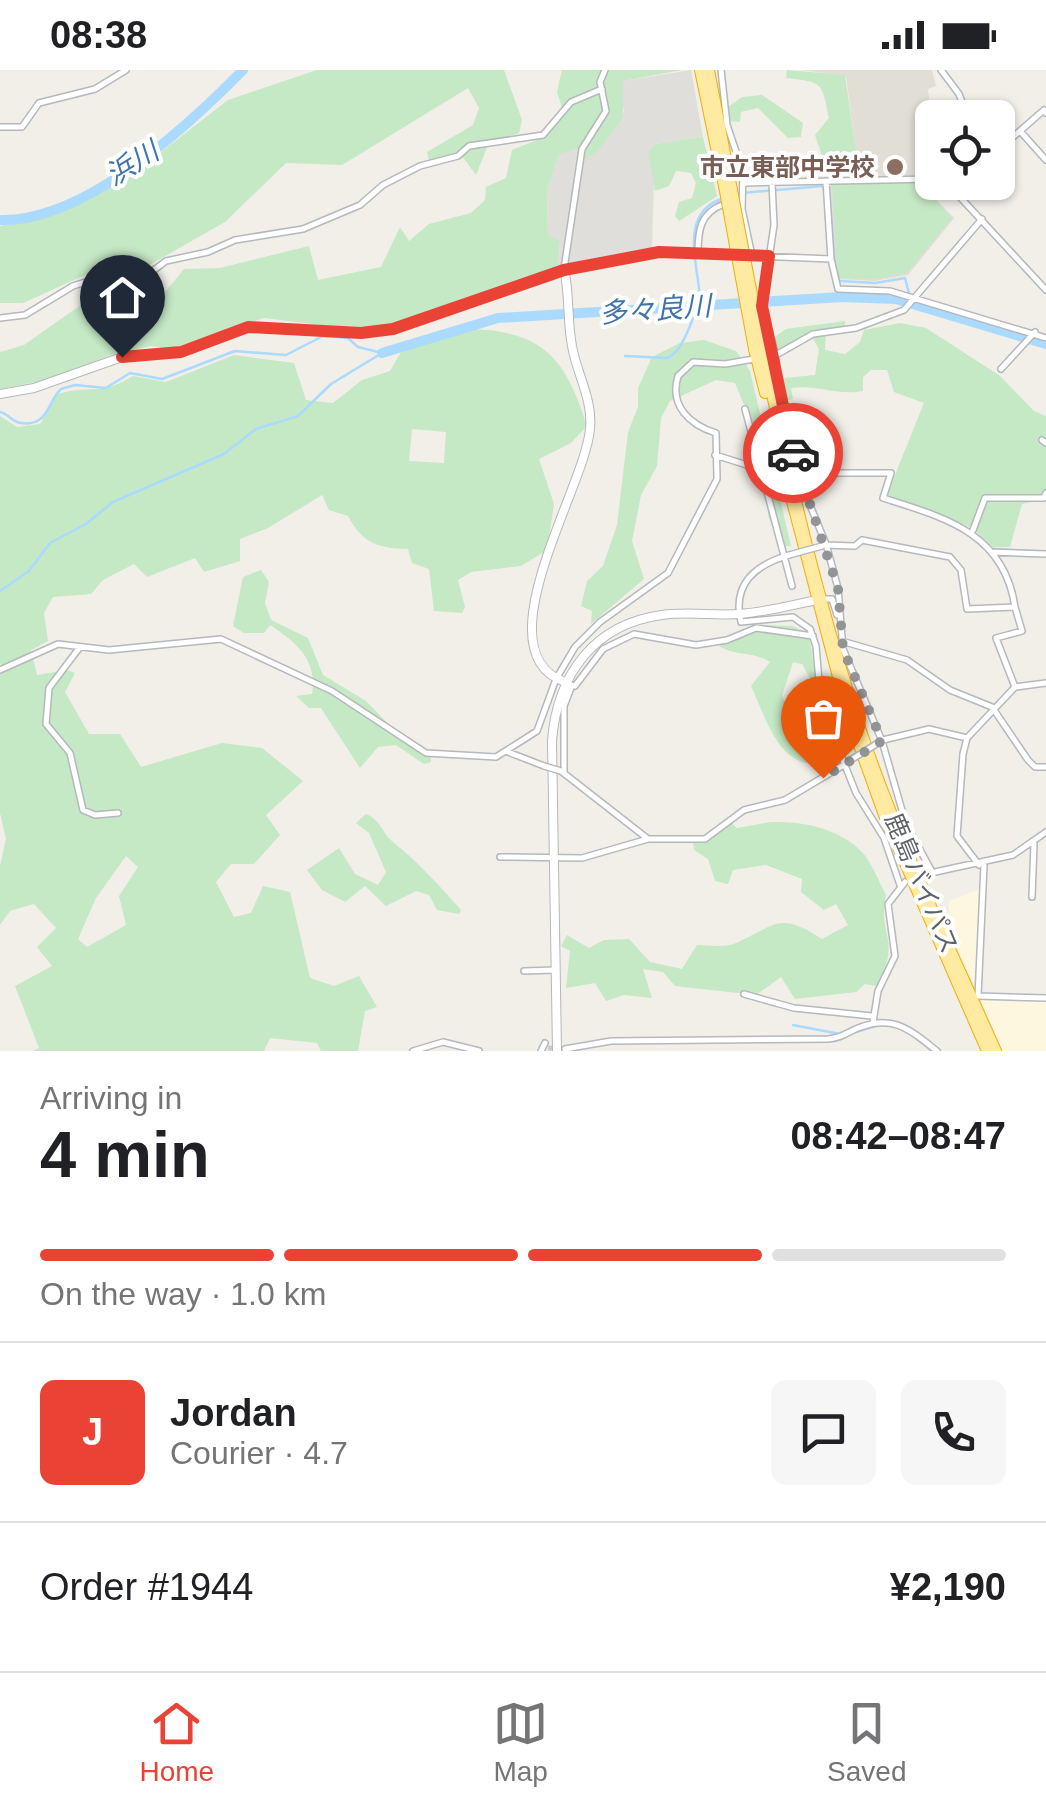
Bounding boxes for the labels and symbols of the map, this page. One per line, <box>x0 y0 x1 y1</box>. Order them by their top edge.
water label: 浜川 <box>100 134 167 191</box>
place label: 市立東部中学校 <box>700 153 875 181</box>
marker: 市立東部中学校 <box>884 156 906 178</box>
pin <box>80 255 165 358</box>
water label: 多々良川 <box>598 290 715 329</box>
courier <box>743 403 843 503</box>
pin <box>781 676 866 779</box>
street label: 鹿島バイパス <box>880 809 964 957</box>

